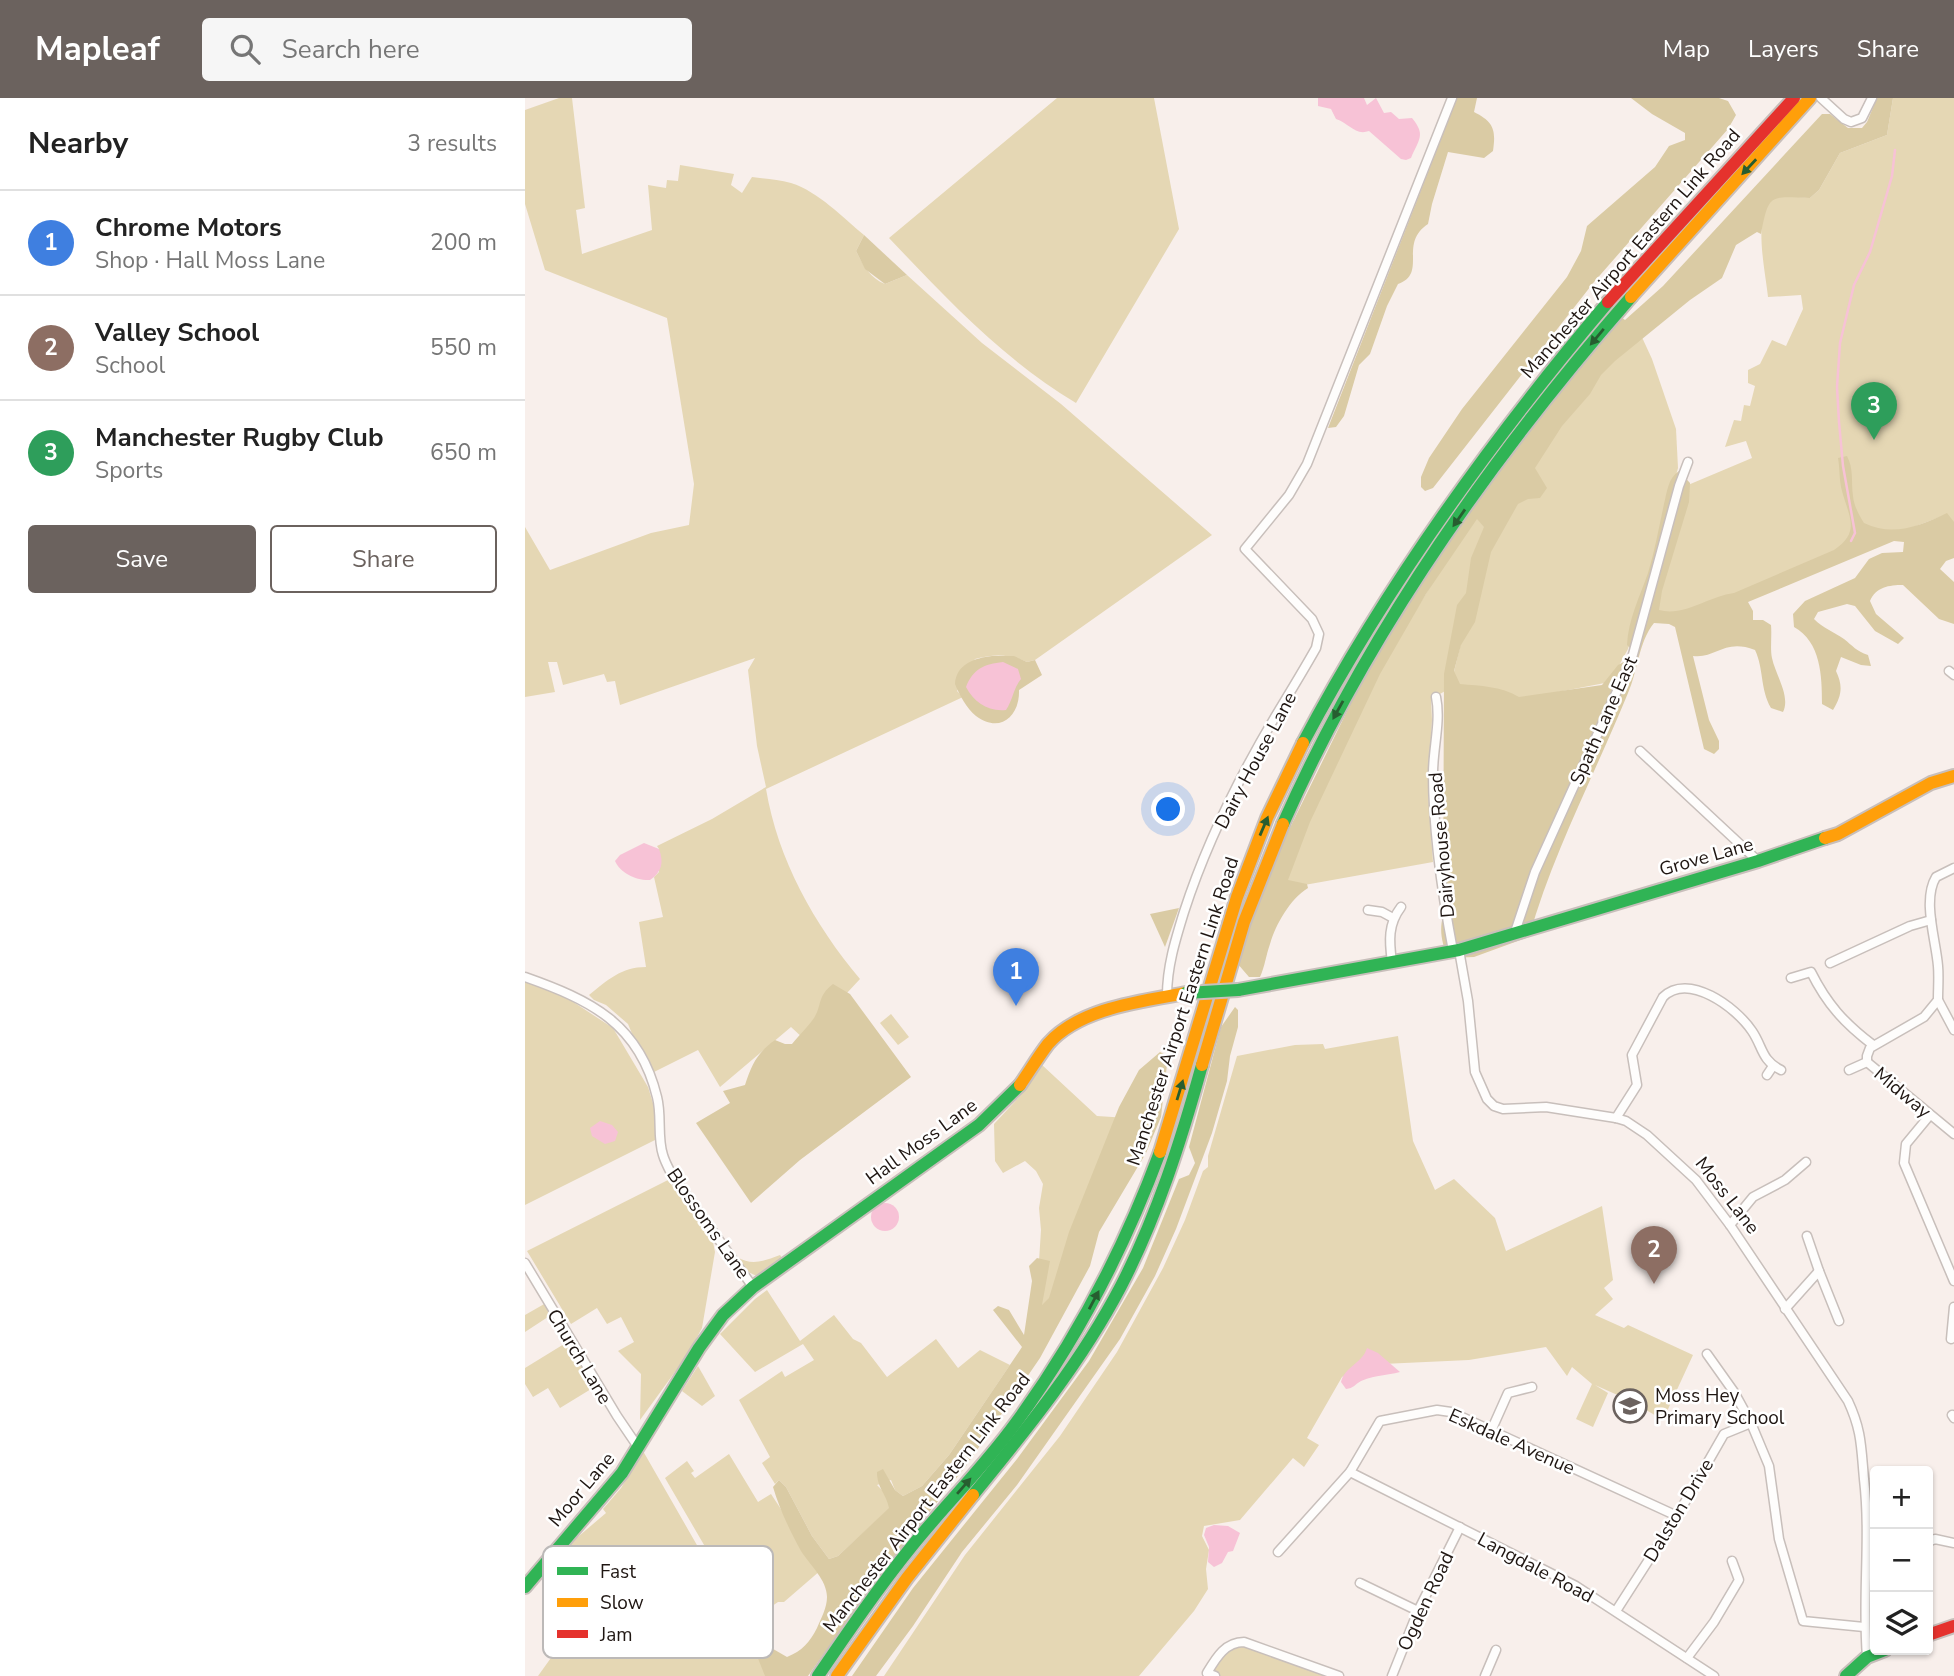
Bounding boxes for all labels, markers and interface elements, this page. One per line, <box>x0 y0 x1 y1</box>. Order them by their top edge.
search box <box>202 18 692 81</box>
text: Mapleaf <box>35 27 160 72</box>
icon: search <box>226 30 264 68</box>
text: Search here <box>282 32 420 67</box>
text: Map <box>1663 33 1710 65</box>
text: Layers <box>1748 33 1819 65</box>
text: Share <box>1857 33 1919 65</box>
text: Nearby <box>28 123 128 164</box>
street label: Manchester Airport Eastern Link Road <box>1515 123 1747 384</box>
text: 3 results <box>407 128 497 159</box>
one-way arrow <box>1741 158 1757 175</box>
text: Chrome Motors <box>95 210 282 245</box>
text: 1 <box>44 227 58 258</box>
text: 200 m <box>430 227 497 258</box>
text: Shop · Hall Moss Lane <box>95 245 325 276</box>
text: Valley School <box>95 315 259 350</box>
one-way arrow <box>1589 328 1605 346</box>
text: 2 <box>44 332 58 363</box>
text: 550 m <box>430 332 497 363</box>
text: School <box>95 350 165 381</box>
pin: 3 <box>1851 382 1897 440</box>
text: Manchester Rugby Club <box>95 420 384 455</box>
text: 3 <box>44 437 58 468</box>
text: 650 m <box>430 437 497 468</box>
text: Sports <box>95 455 163 486</box>
one-way arrow <box>1452 509 1466 527</box>
button: Save <box>28 525 256 593</box>
button: Share <box>270 525 497 593</box>
street label: Spath Lane East <box>1564 652 1644 789</box>
street label: Dairy House Lane <box>1209 687 1303 834</box>
one-way arrow <box>1332 700 1344 720</box>
street label: Dairyhouse Road <box>1423 771 1461 919</box>
your location <box>1151 792 1185 826</box>
one-way arrow <box>1258 816 1269 837</box>
street label: Grove Lane <box>1656 831 1756 883</box>
street label: Manchester Airport Eastern Link Road <box>1121 854 1245 1169</box>
pin: 1 <box>993 948 1039 1006</box>
street label: Midway <box>1868 1061 1937 1124</box>
one-way arrow <box>1175 1079 1186 1100</box>
street label: Hall Moss Lane <box>861 1093 983 1191</box>
street label: Moss Lane <box>1689 1152 1766 1240</box>
street label: Blossoms Lane <box>660 1163 756 1284</box>
pin: 2 <box>1631 1226 1677 1284</box>
one-way arrow <box>1087 1289 1099 1309</box>
street label: Church Lane <box>541 1304 618 1409</box>
street label: Manchester Airport Eastern Link Road <box>817 1367 1036 1638</box>
place label: Moss Hey Primary School <box>1655 1383 1785 1431</box>
school or university icon: Moss Hey Primary School <box>1611 1387 1649 1425</box>
street label: Eskdale Avenue <box>1444 1402 1579 1481</box>
street label: Moor Lane <box>543 1447 621 1533</box>
street label: Dalston Drive <box>1638 1454 1720 1567</box>
map controls <box>1870 1466 1933 1655</box>
button: + <box>1870 1466 1933 1529</box>
one-way arrow <box>956 1478 971 1495</box>
street label: Langdale Road <box>1473 1526 1598 1609</box>
button: − <box>1870 1529 1933 1592</box>
legend <box>543 1546 773 1658</box>
street label: Ogden Road <box>1392 1548 1460 1655</box>
text: Fast <box>600 1559 636 1585</box>
text: Slow <box>600 1590 644 1616</box>
button: layers <box>1870 1592 1933 1655</box>
text: Jam <box>599 1622 633 1648</box>

